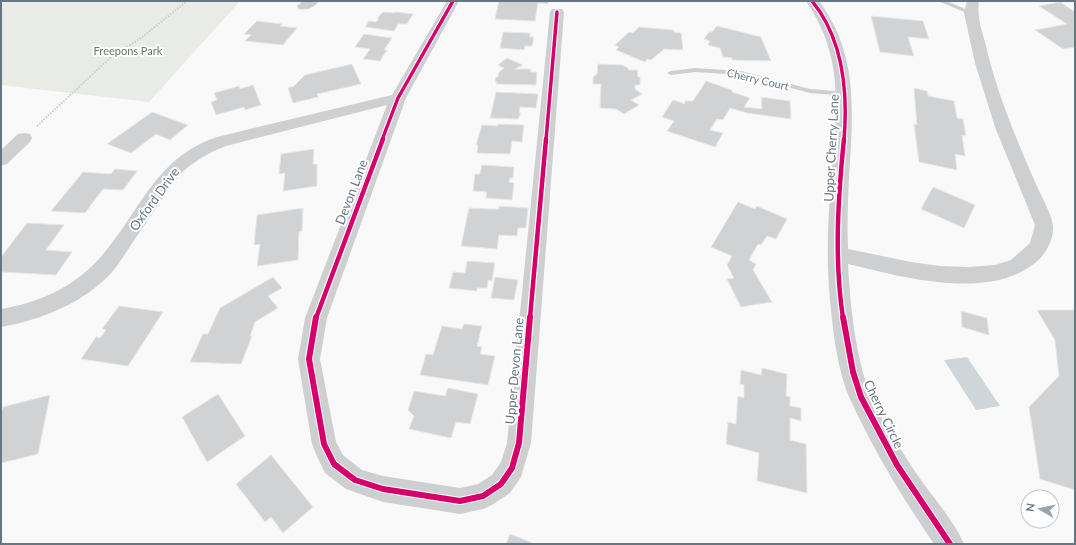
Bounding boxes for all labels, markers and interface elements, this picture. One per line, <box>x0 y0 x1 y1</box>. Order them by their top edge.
park label: Freepons Park <box>94 44 163 57</box>
street label: Cherry Court <box>726 66 790 92</box>
street label: Upper Cherry Lane <box>820 94 842 202</box>
street label: Devon Lane <box>331 157 371 227</box>
street label: Oxford Drive <box>126 164 182 234</box>
street label: Upper Devon Lane <box>501 317 527 425</box>
street label: Cherry Circle <box>861 377 908 451</box>
north arrow <box>1020 489 1060 529</box>
text: N <box>1023 502 1037 513</box>

